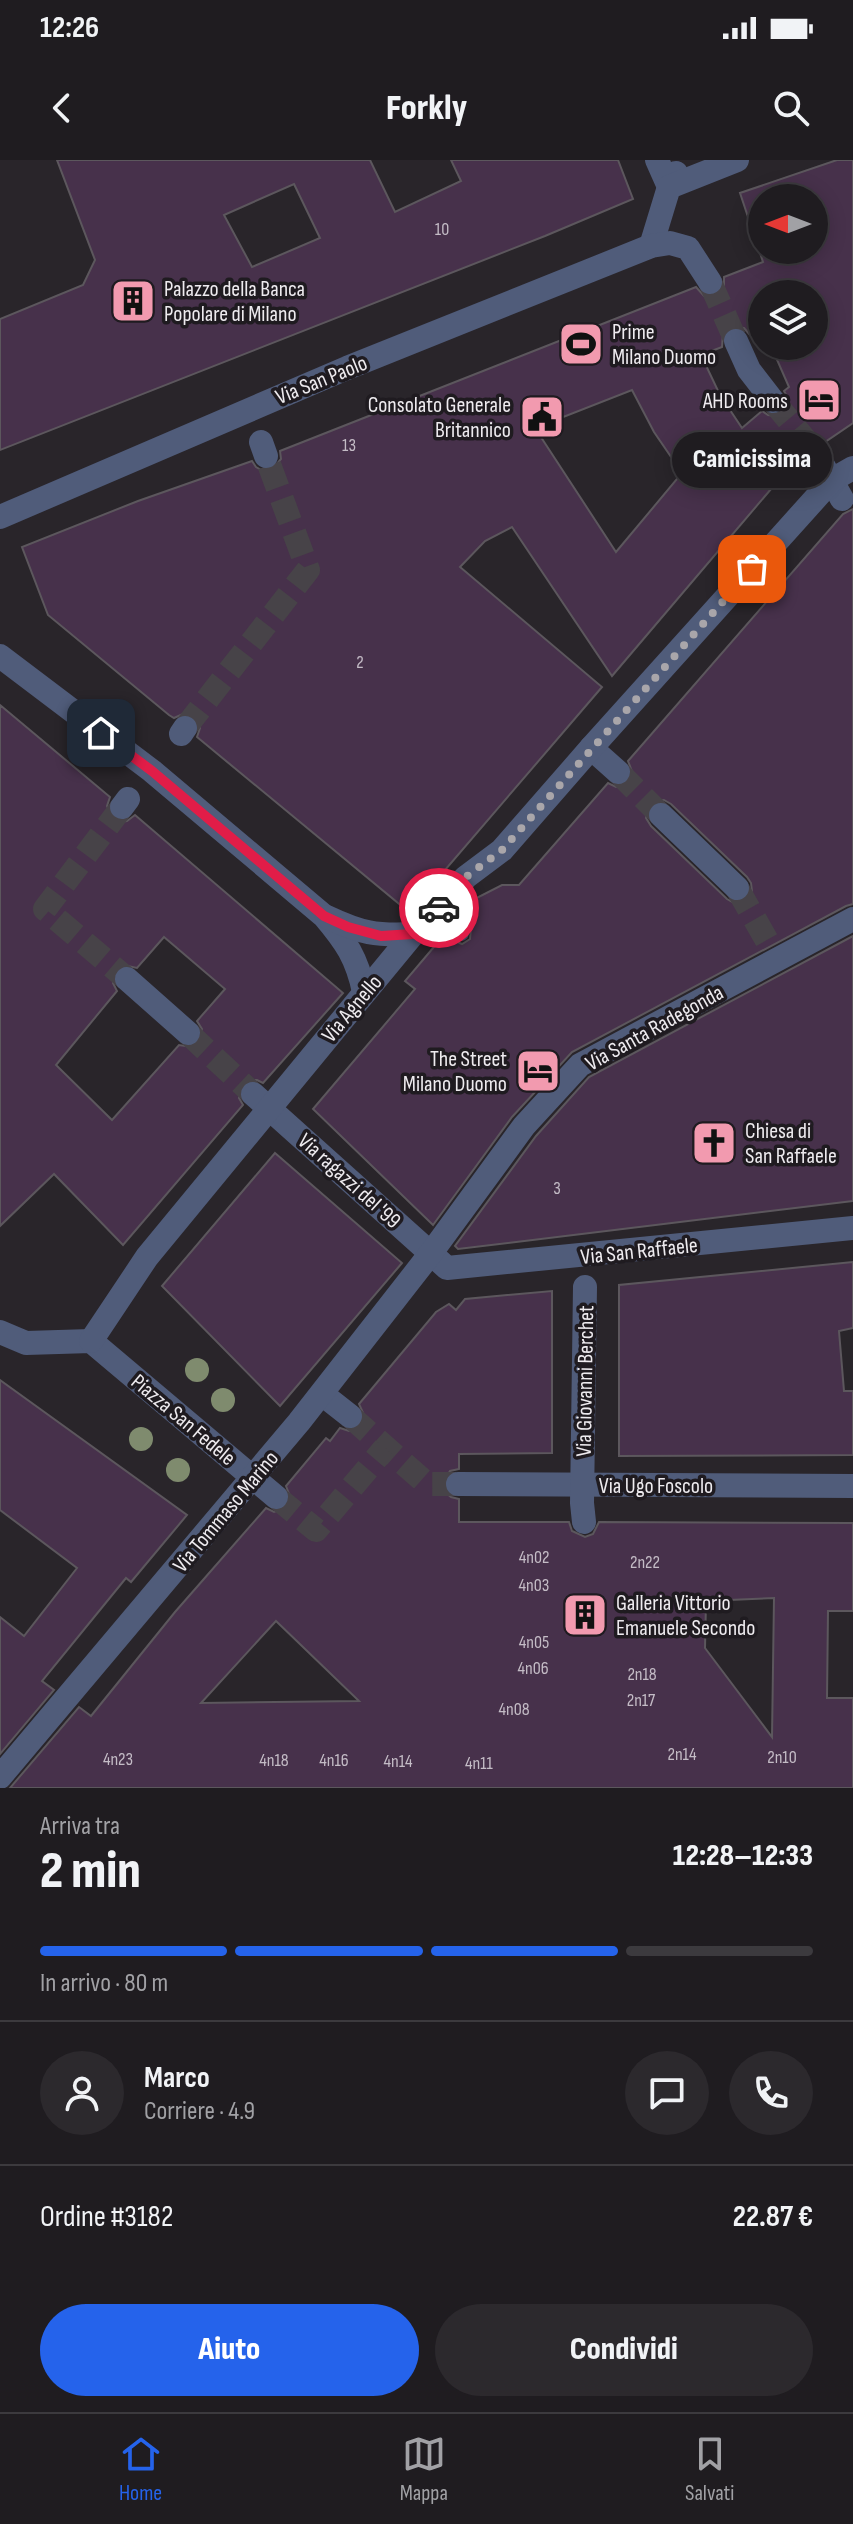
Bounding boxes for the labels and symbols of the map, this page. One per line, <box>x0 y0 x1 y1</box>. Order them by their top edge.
north arrow <box>748 184 828 264</box>
house number: 10 <box>435 219 449 240</box>
place label: Palazzo della Banca Popolare di Milano <box>164 276 305 328</box>
building icon: Palazzo della Banca Popolare di Milano <box>109 277 157 325</box>
place label: Prime Milano Duomo <box>612 319 716 371</box>
sports icon: Prime Milano Duomo <box>557 320 605 368</box>
street label: Via San Paolo <box>272 350 371 411</box>
hotel icon: AHD Rooms <box>795 376 843 424</box>
place label: AHD Rooms <box>702 388 788 415</box>
place label: Consolato Generale Britannico <box>368 392 511 444</box>
public building icon: Consolato Generale Britannico <box>518 393 566 441</box>
callout: Camicissima <box>672 433 832 489</box>
house number: 13 <box>342 435 356 456</box>
pin <box>718 535 786 603</box>
house number: 2 <box>356 652 364 673</box>
pin <box>67 699 135 767</box>
courier <box>399 868 479 948</box>
street label: Via Agnello <box>316 970 388 1048</box>
street label: Via Santa Radegonda <box>581 979 728 1077</box>
place label: The Street Milano Duomo <box>403 1046 507 1098</box>
hotel icon: The Street Milano Duomo <box>514 1047 562 1095</box>
place label: Chiesa di San Raffaele <box>745 1118 837 1170</box>
church icon: Chiesa di San Raffaele <box>690 1119 738 1167</box>
street label: Via ragazzi del '99 <box>292 1128 406 1234</box>
house number: 3 <box>553 1178 561 1199</box>
street label: Via San Raffaele <box>579 1232 699 1271</box>
street label: Via Giovanni Berchet <box>571 1305 600 1457</box>
street label: Piazza San Fedele <box>125 1369 241 1472</box>
street label: Via Tommaso Marino <box>167 1446 285 1578</box>
street label: Via Ugo Foscolo <box>599 1473 713 1500</box>
house number: 4n02 <box>519 1547 549 1568</box>
house number: 2n22 <box>630 1552 660 1573</box>
house number: 4n03 <box>519 1575 549 1596</box>
place label: Galleria Vittorio Emanuele Secondo <box>616 1590 755 1642</box>
building icon: Galleria Vittorio Emanuele Secondo <box>561 1591 609 1639</box>
house number: 4n05 <box>519 1632 549 1653</box>
house number: 4n06 <box>517 1658 549 1679</box>
house number: 2n18 <box>627 1664 657 1685</box>
house number: 2n17 <box>627 1690 656 1711</box>
house number: 4n08 <box>498 1699 530 1720</box>
house number: 2n14 <box>668 1744 697 1765</box>
house number: 2n10 <box>767 1747 797 1768</box>
house number: 4n23 <box>103 1749 133 1770</box>
house number: 4n18 <box>259 1750 289 1771</box>
house number: 4n16 <box>319 1750 349 1771</box>
house number: 4n14 <box>383 1751 413 1772</box>
house number: 4n11 <box>465 1753 494 1774</box>

